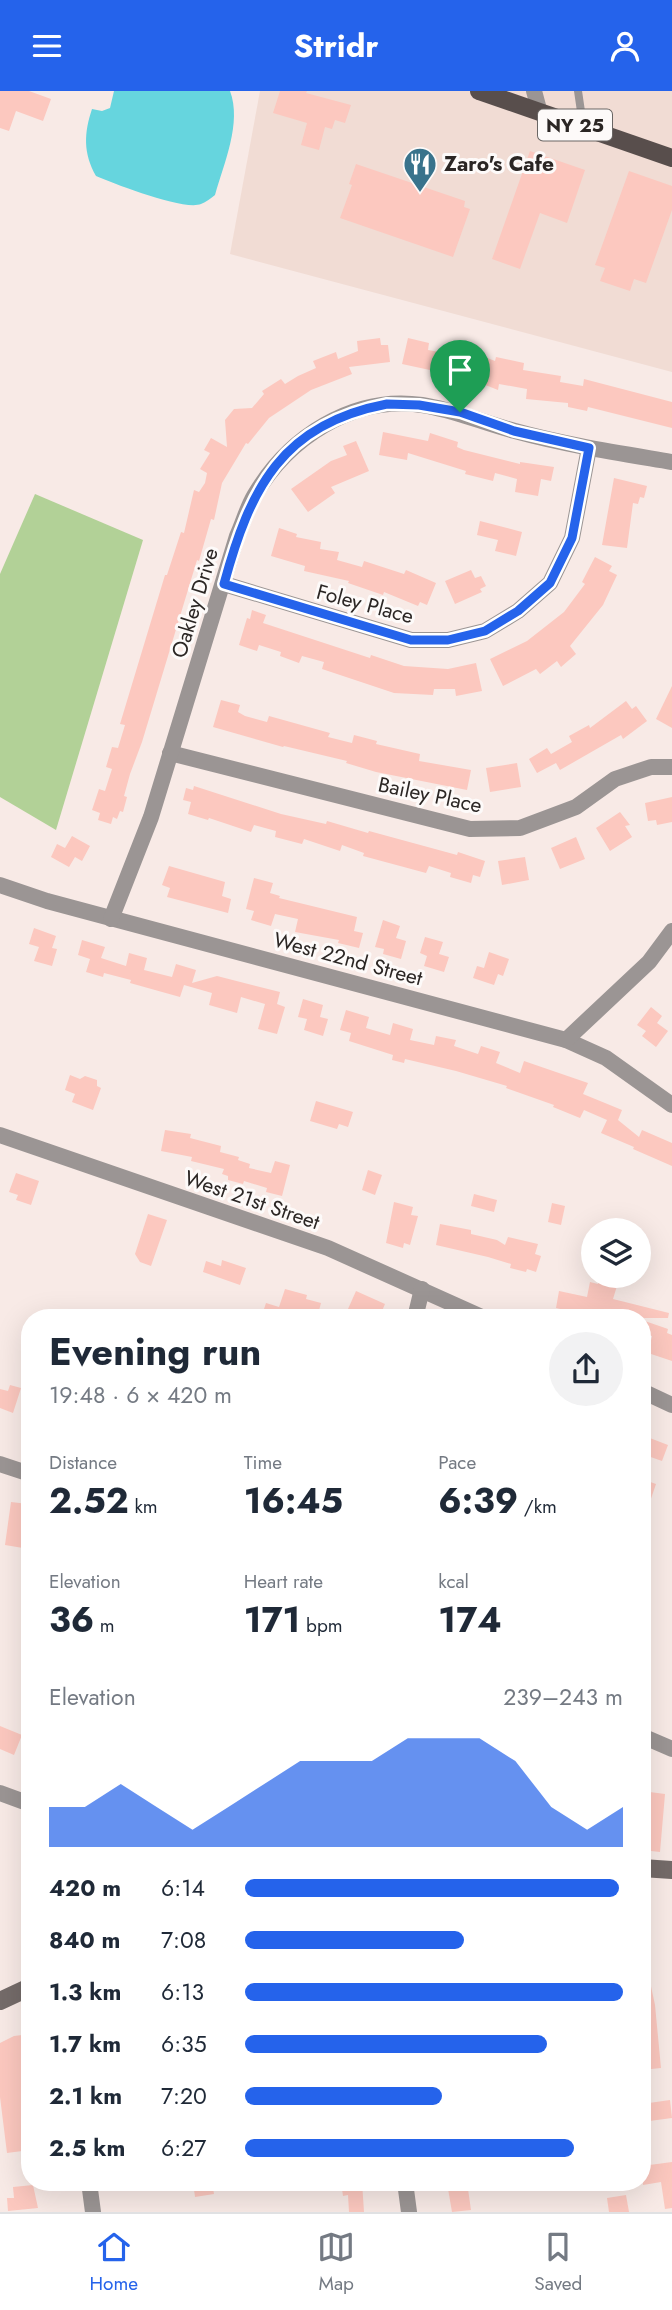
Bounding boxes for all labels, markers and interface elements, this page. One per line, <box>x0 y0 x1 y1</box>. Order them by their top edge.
text: Stridr <box>293 23 379 69</box>
icon: menu <box>28 27 66 65</box>
icon: person <box>606 27 644 65</box>
road number: NY 25 <box>538 109 612 141</box>
restaurant icon: Zaro's Cafe <box>401 145 439 194</box>
place label: Zaro's Cafe <box>444 149 554 179</box>
pin <box>430 340 490 412</box>
icon: arrive <box>441 351 479 389</box>
street label: Oakley Drive <box>164 544 226 662</box>
street label: Foley Place <box>313 577 417 631</box>
street label: Bailey Place <box>375 769 485 821</box>
street label: West 22nd Street <box>270 925 426 993</box>
street label: West 21st Street <box>180 1163 324 1237</box>
map controls <box>581 1218 651 1288</box>
button: layers <box>581 1218 651 1288</box>
text: Evening run <box>49 1324 261 1379</box>
button: share <box>549 1332 623 1406</box>
text: 19:48 · 6 × 420 m <box>49 1378 232 1412</box>
text: Distance <box>49 1449 117 1476</box>
text: Time <box>244 1449 282 1476</box>
text: Pace <box>438 1449 476 1476</box>
text: 2.52 <box>49 1476 129 1526</box>
text: 16:45 <box>244 1476 343 1526</box>
text: 6:39 <box>438 1476 518 1526</box>
text: km <box>129 1493 158 1520</box>
text: /km <box>518 1493 557 1520</box>
text: Elevation <box>49 1568 121 1595</box>
text: Heart rate <box>244 1568 323 1595</box>
text: kcal <box>438 1568 469 1595</box>
text: 36 <box>49 1595 94 1645</box>
text: 171 <box>244 1595 300 1645</box>
text: 174 <box>438 1595 502 1645</box>
text: m <box>94 1612 115 1639</box>
text: bpm <box>300 1612 343 1639</box>
text: Elevation <box>49 1680 136 1714</box>
text: 239–243 m <box>503 1680 623 1714</box>
text: 420 m <box>49 1871 121 1905</box>
text: 6:14 <box>161 1871 205 1905</box>
text: 840 m <box>49 1923 120 1957</box>
text: 7:08 <box>161 1923 206 1957</box>
text: 1.3 km <box>49 1975 121 2009</box>
text: 6:13 <box>161 1975 204 2009</box>
text: 1.7 km <box>49 2027 121 2061</box>
text: 6:35 <box>161 2027 207 2061</box>
text: 2.1 km <box>49 2079 122 2113</box>
text: 7:20 <box>161 2079 207 2113</box>
text: 2.5 km <box>49 2131 125 2165</box>
text: 6:27 <box>161 2131 206 2165</box>
tab: Home <box>90 2228 138 2297</box>
tab: Map <box>317 2228 355 2297</box>
tab: Saved <box>534 2228 582 2297</box>

